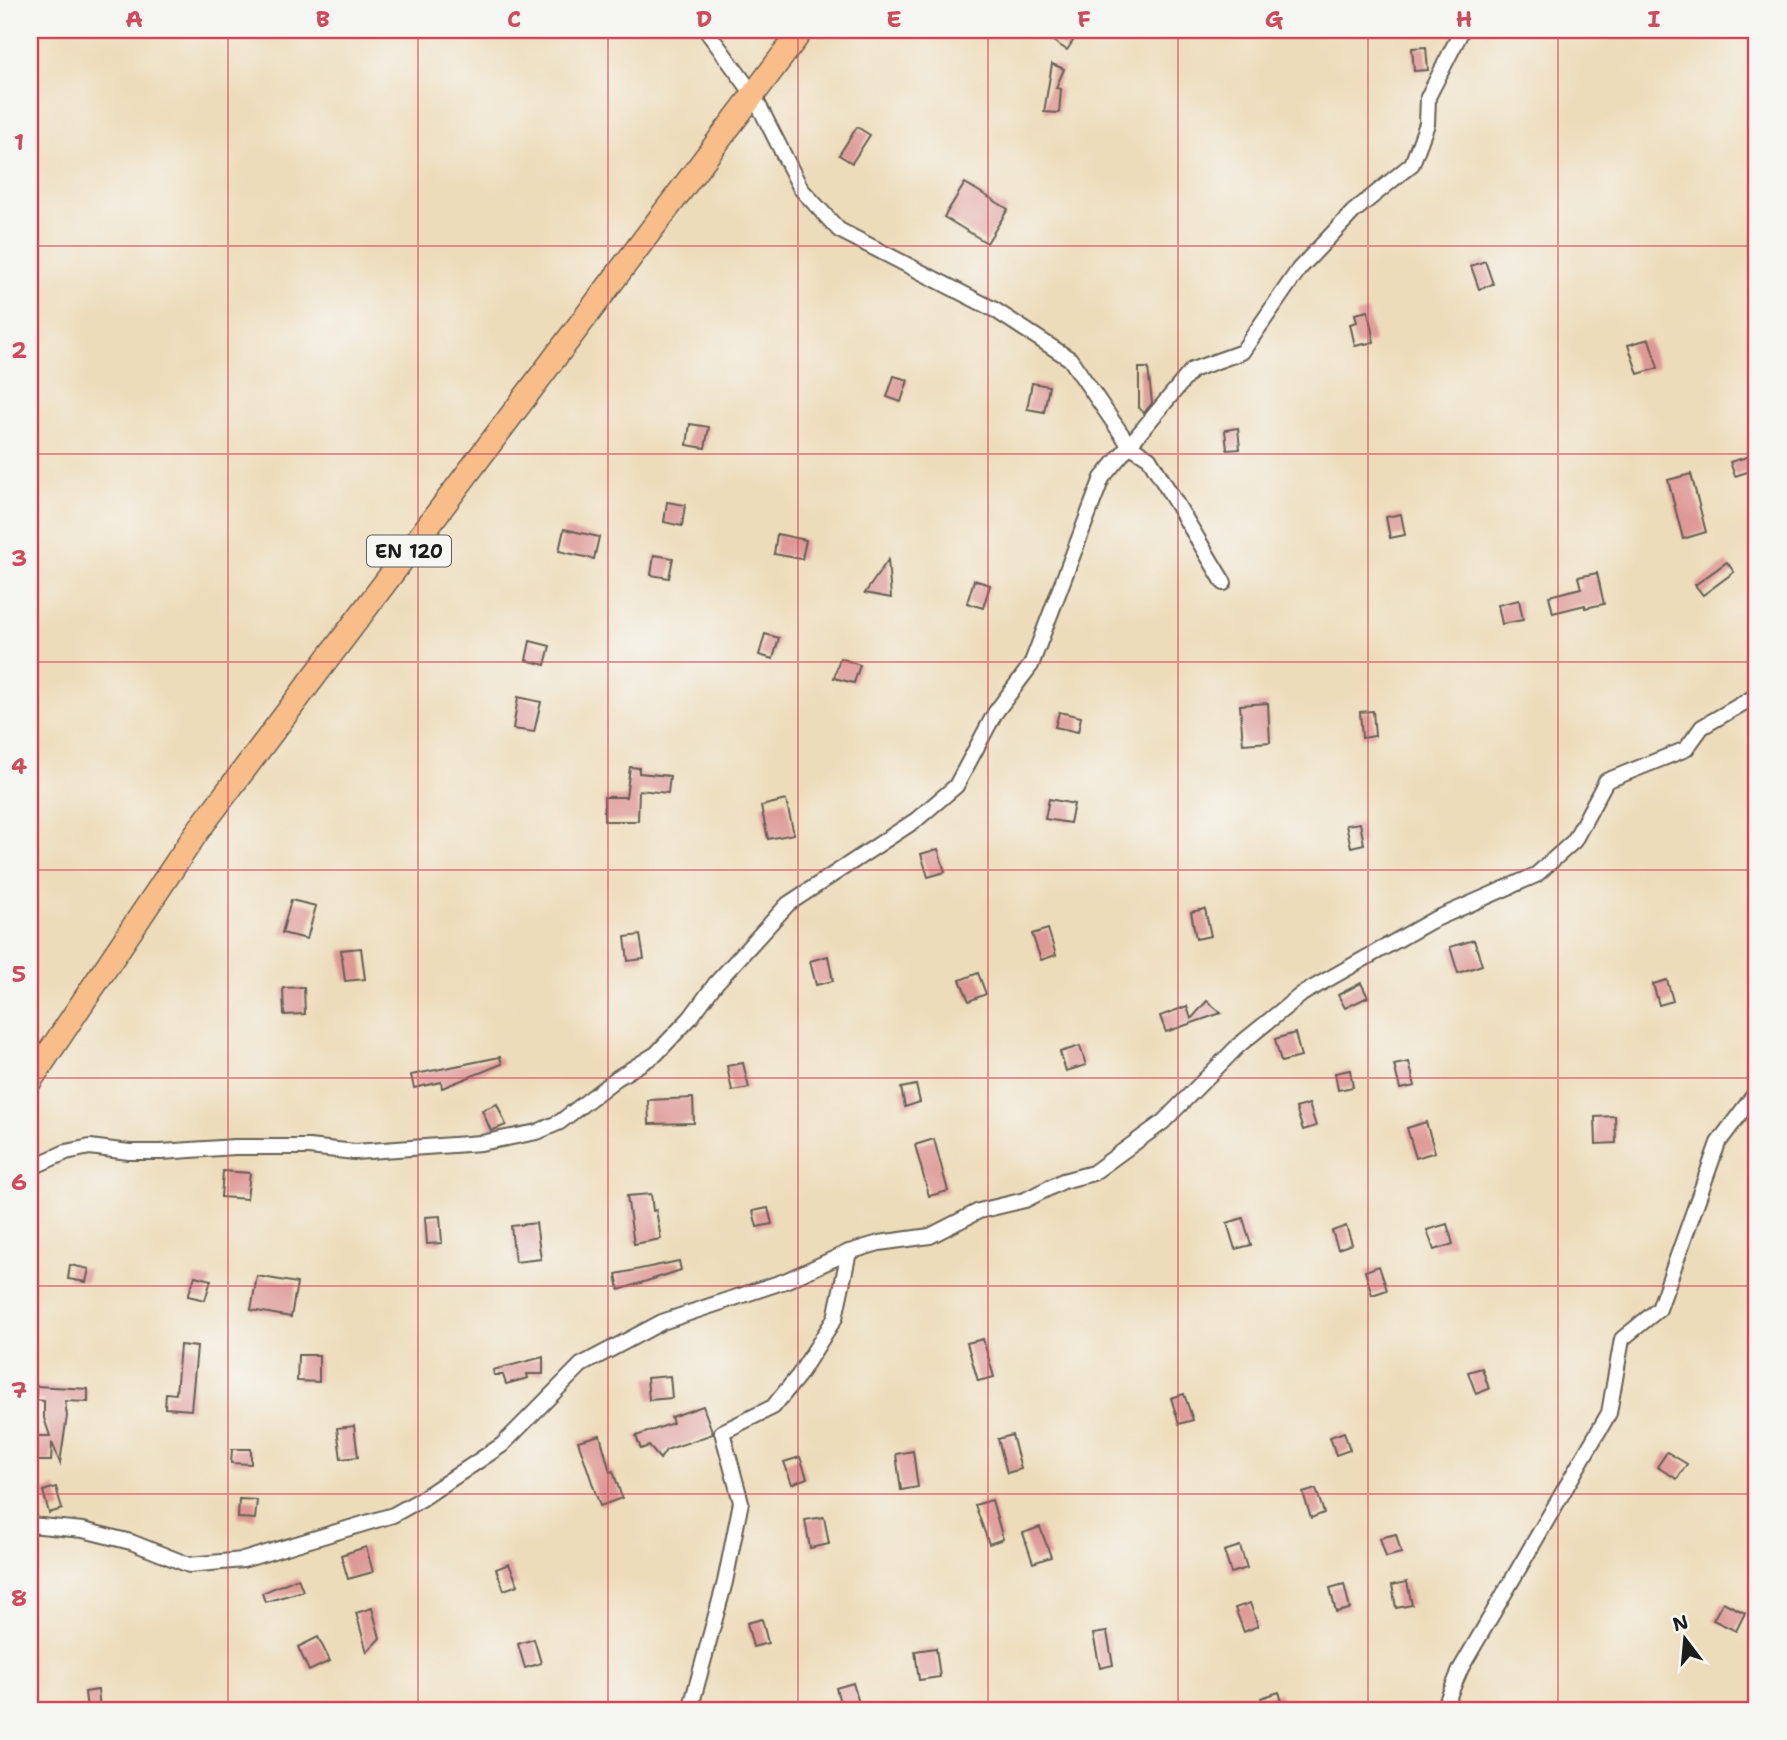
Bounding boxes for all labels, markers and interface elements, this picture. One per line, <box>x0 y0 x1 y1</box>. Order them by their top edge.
text: A <box>125 4 143 34</box>
text: B <box>316 4 330 34</box>
text: C <box>507 4 521 34</box>
text: D <box>696 4 712 34</box>
text: E <box>886 4 902 34</box>
text: F <box>1077 4 1091 34</box>
text: G <box>1265 4 1284 34</box>
text: H <box>1456 4 1472 34</box>
text: I <box>1648 4 1661 34</box>
text: 1 <box>14 127 24 157</box>
text: 2 <box>11 335 27 365</box>
road number: EN 120 <box>367 536 451 566</box>
text: 3 <box>11 543 27 573</box>
text: 4 <box>11 751 27 781</box>
text: 5 <box>12 959 26 989</box>
text: 6 <box>11 1167 27 1197</box>
text: 7 <box>11 1375 27 1405</box>
text: 8 <box>11 1583 27 1613</box>
north arrow <box>1650 1604 1720 1674</box>
text: N <box>1670 1609 1691 1637</box>

